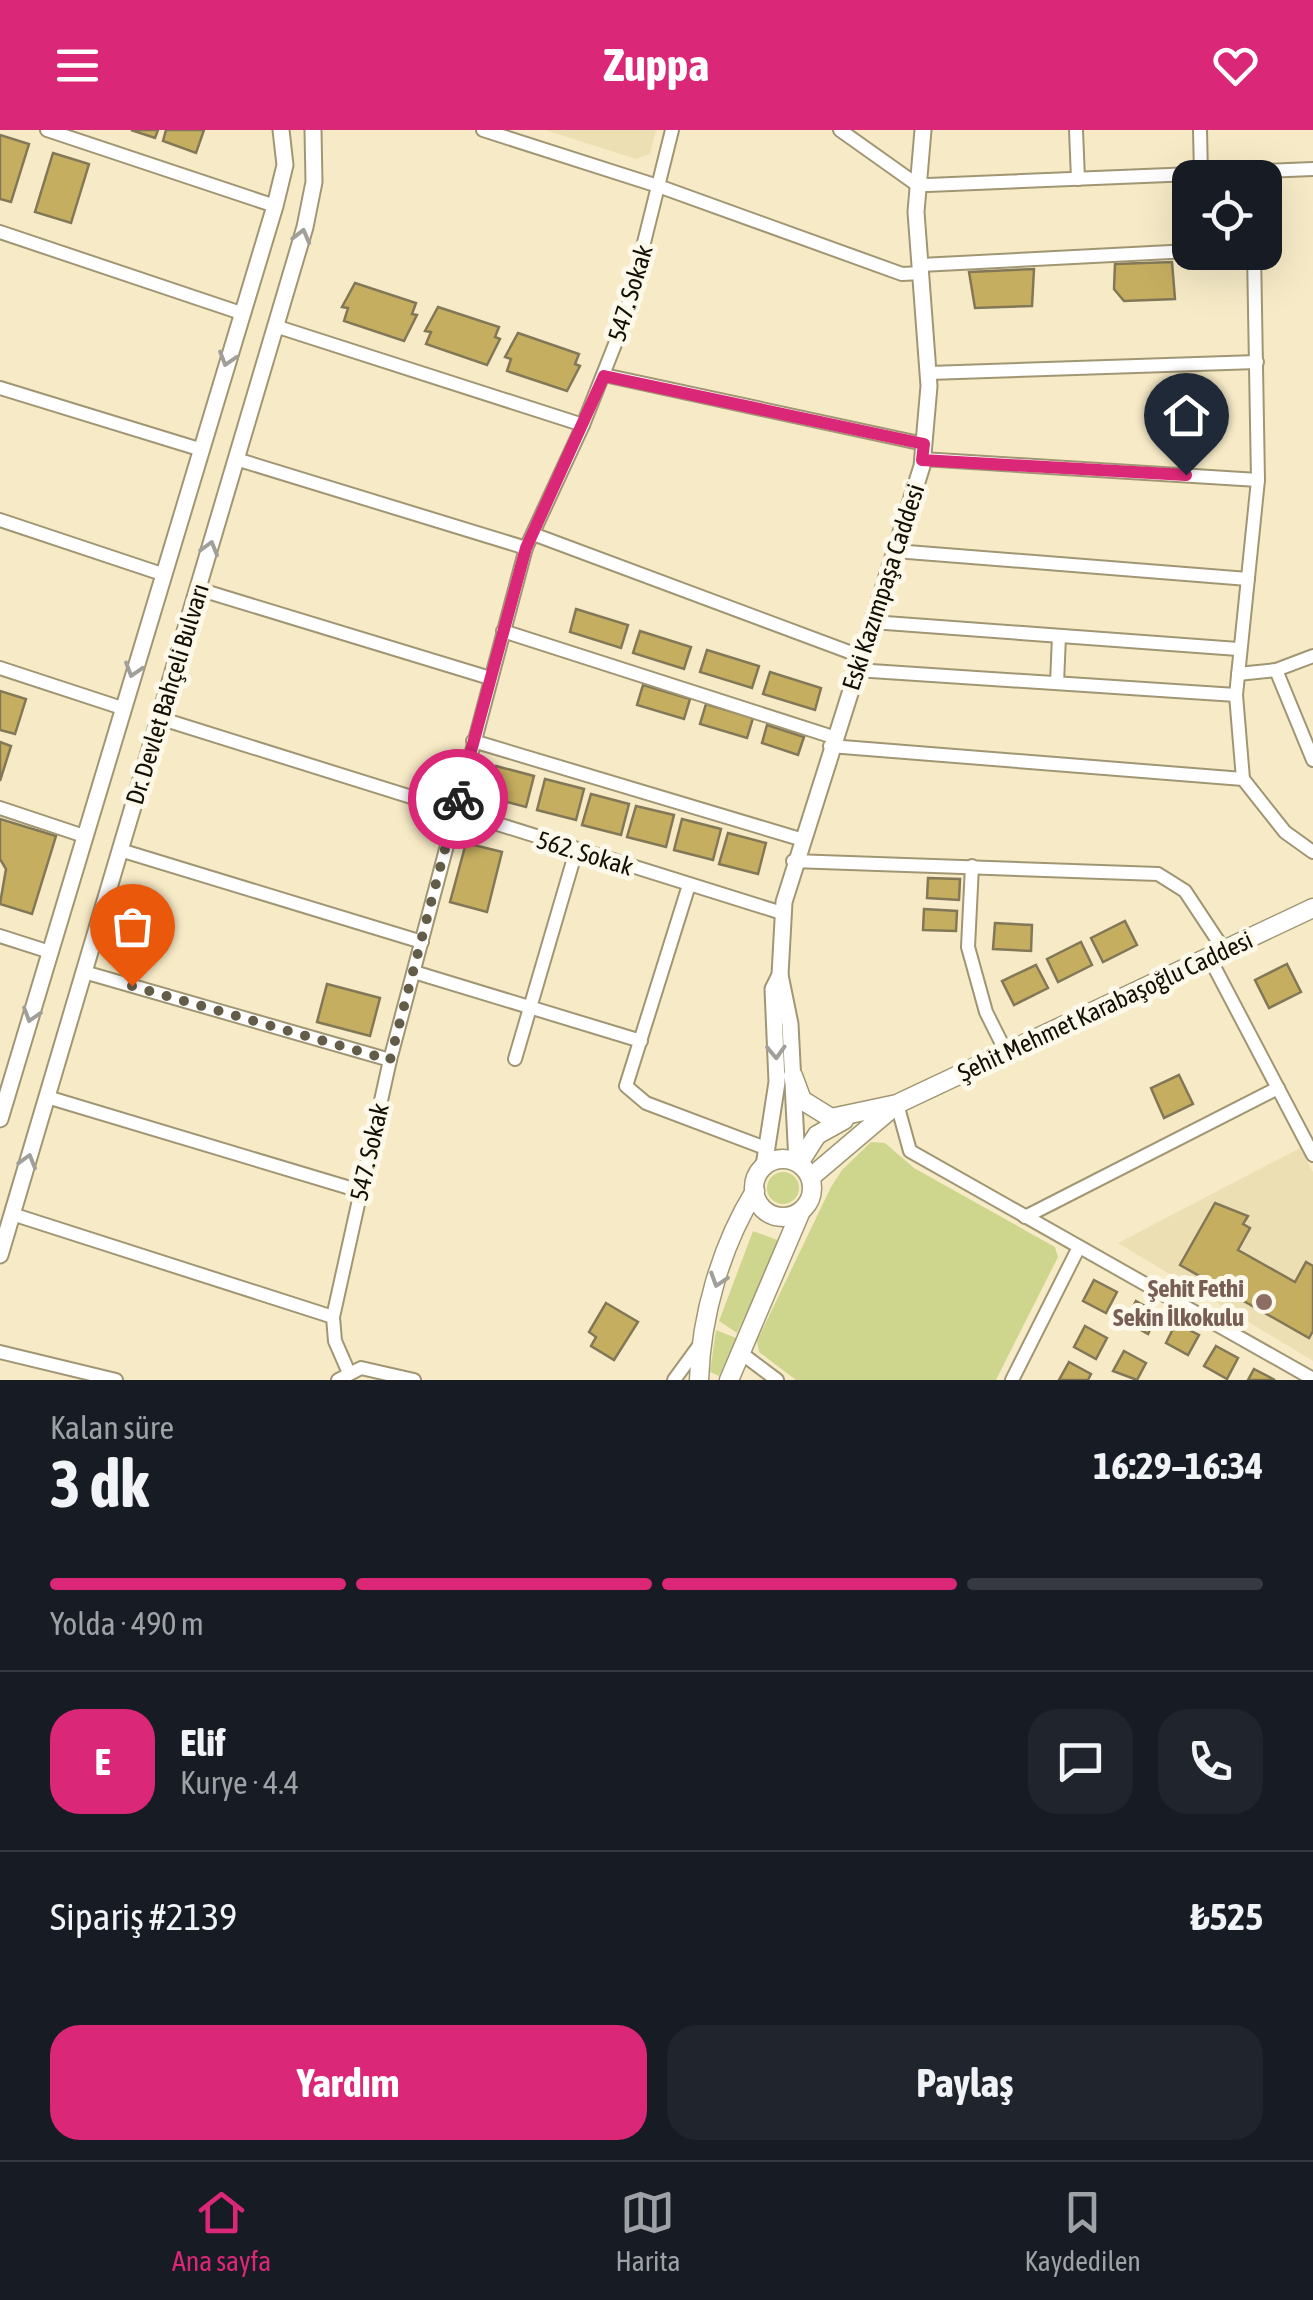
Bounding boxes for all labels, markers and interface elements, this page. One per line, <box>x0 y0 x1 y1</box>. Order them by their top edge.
icon: menu <box>50 38 105 93</box>
icon: heart <box>1208 38 1263 93</box>
text: Zuppa <box>604 39 709 91</box>
map controls <box>1172 160 1282 270</box>
button: locate <box>1172 160 1282 270</box>
one-way arrow <box>290 228 311 245</box>
street label: 547. Sokak <box>602 242 658 344</box>
one-way arrow <box>218 349 239 366</box>
pin <box>1144 373 1229 476</box>
icon: home <box>1159 388 1214 443</box>
street label: Eski Kazımpaşa Caddesi <box>836 480 930 694</box>
one-way arrow <box>198 540 219 557</box>
street label: Dr. Devlet Bahçeli Bulvarı <box>120 580 214 808</box>
one-way arrow <box>124 661 145 678</box>
courier <box>408 749 508 849</box>
icon: bike <box>431 772 486 827</box>
street label: 562. Sokak <box>534 825 636 881</box>
pin <box>90 884 175 987</box>
icon: bag <box>105 899 160 954</box>
street label: Şehit Mehmet Karabaşoğlu Caddesi <box>953 925 1257 1087</box>
one-way arrow <box>22 1006 43 1023</box>
one-way arrow <box>765 1045 786 1061</box>
street label: 547. Sokak <box>344 1101 394 1203</box>
one-way arrow <box>16 1153 37 1170</box>
one-way arrow <box>709 1271 729 1288</box>
place label: Şehit Fethi Sekin İlkokulu <box>1113 1274 1244 1331</box>
marker: Şehit Fethi Sekin İlkokulu <box>1253 1291 1275 1313</box>
text: Kalan süre <box>50 1409 174 1446</box>
text: 16:29–16:34 <box>1093 1444 1263 1487</box>
text: 3 dk <box>50 1446 149 1521</box>
text: Yolda · 490 m <box>50 1605 204 1642</box>
button: chat <box>1028 1709 1133 1814</box>
button: phone <box>1158 1709 1263 1814</box>
text: Elif <box>180 1721 226 1764</box>
text: E <box>94 1740 111 1783</box>
text: Kurye · 4.4 <box>180 1764 299 1801</box>
text: Sipariş #2139 <box>50 1895 237 1938</box>
text: ₺525 <box>1190 1895 1263 1938</box>
button: Yardım <box>50 2025 647 2140</box>
button: Paylaş <box>667 2025 1263 2140</box>
tab: Ana sayfa <box>172 2185 271 2277</box>
tab: Harita <box>615 2185 680 2277</box>
tab: Kaydedilen <box>1025 2185 1141 2277</box>

